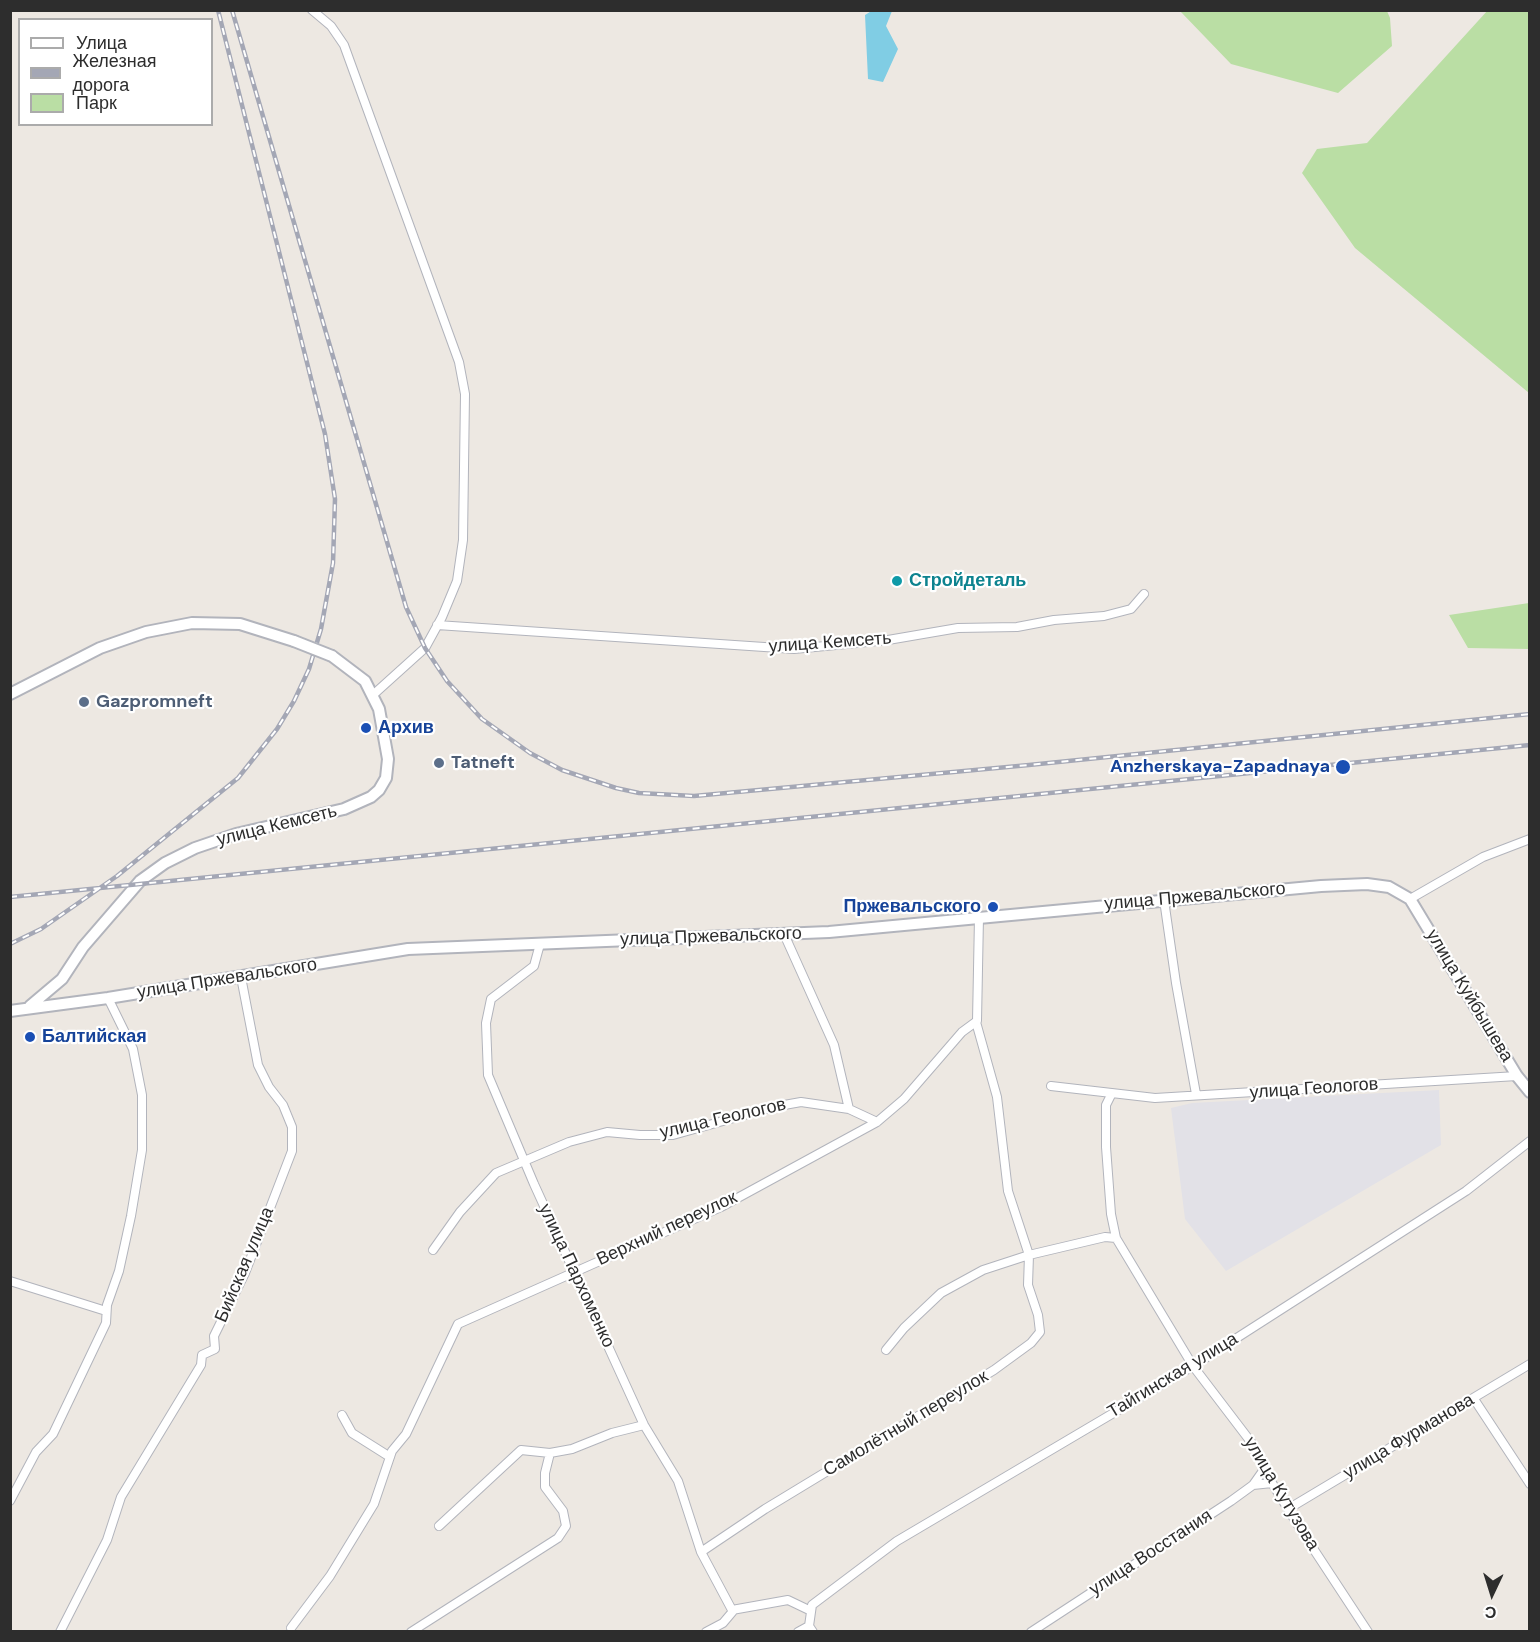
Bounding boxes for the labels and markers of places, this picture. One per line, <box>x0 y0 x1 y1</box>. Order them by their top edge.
place label: Стройдеталь <box>909 570 1026 592</box>
marker: Стройдеталь <box>890 574 904 588</box>
place label: Gazpromneft <box>96 691 213 713</box>
marker: Gazpromneft <box>77 695 91 709</box>
place label: Архив <box>378 717 434 739</box>
marker: Архив <box>359 721 373 735</box>
place label: Tatneft <box>451 752 515 774</box>
marker: Tatneft <box>432 756 446 770</box>
place label: Anzherskaya-Zapadnaya <box>1110 756 1330 778</box>
marker: Anzherskaya-Zapadnaya <box>1334 758 1352 776</box>
place label: Пржевальского <box>843 896 981 918</box>
marker: Пржевальского <box>986 900 1000 914</box>
place label: Балтийская <box>42 1026 147 1048</box>
marker: Балтийская <box>23 1030 37 1044</box>

